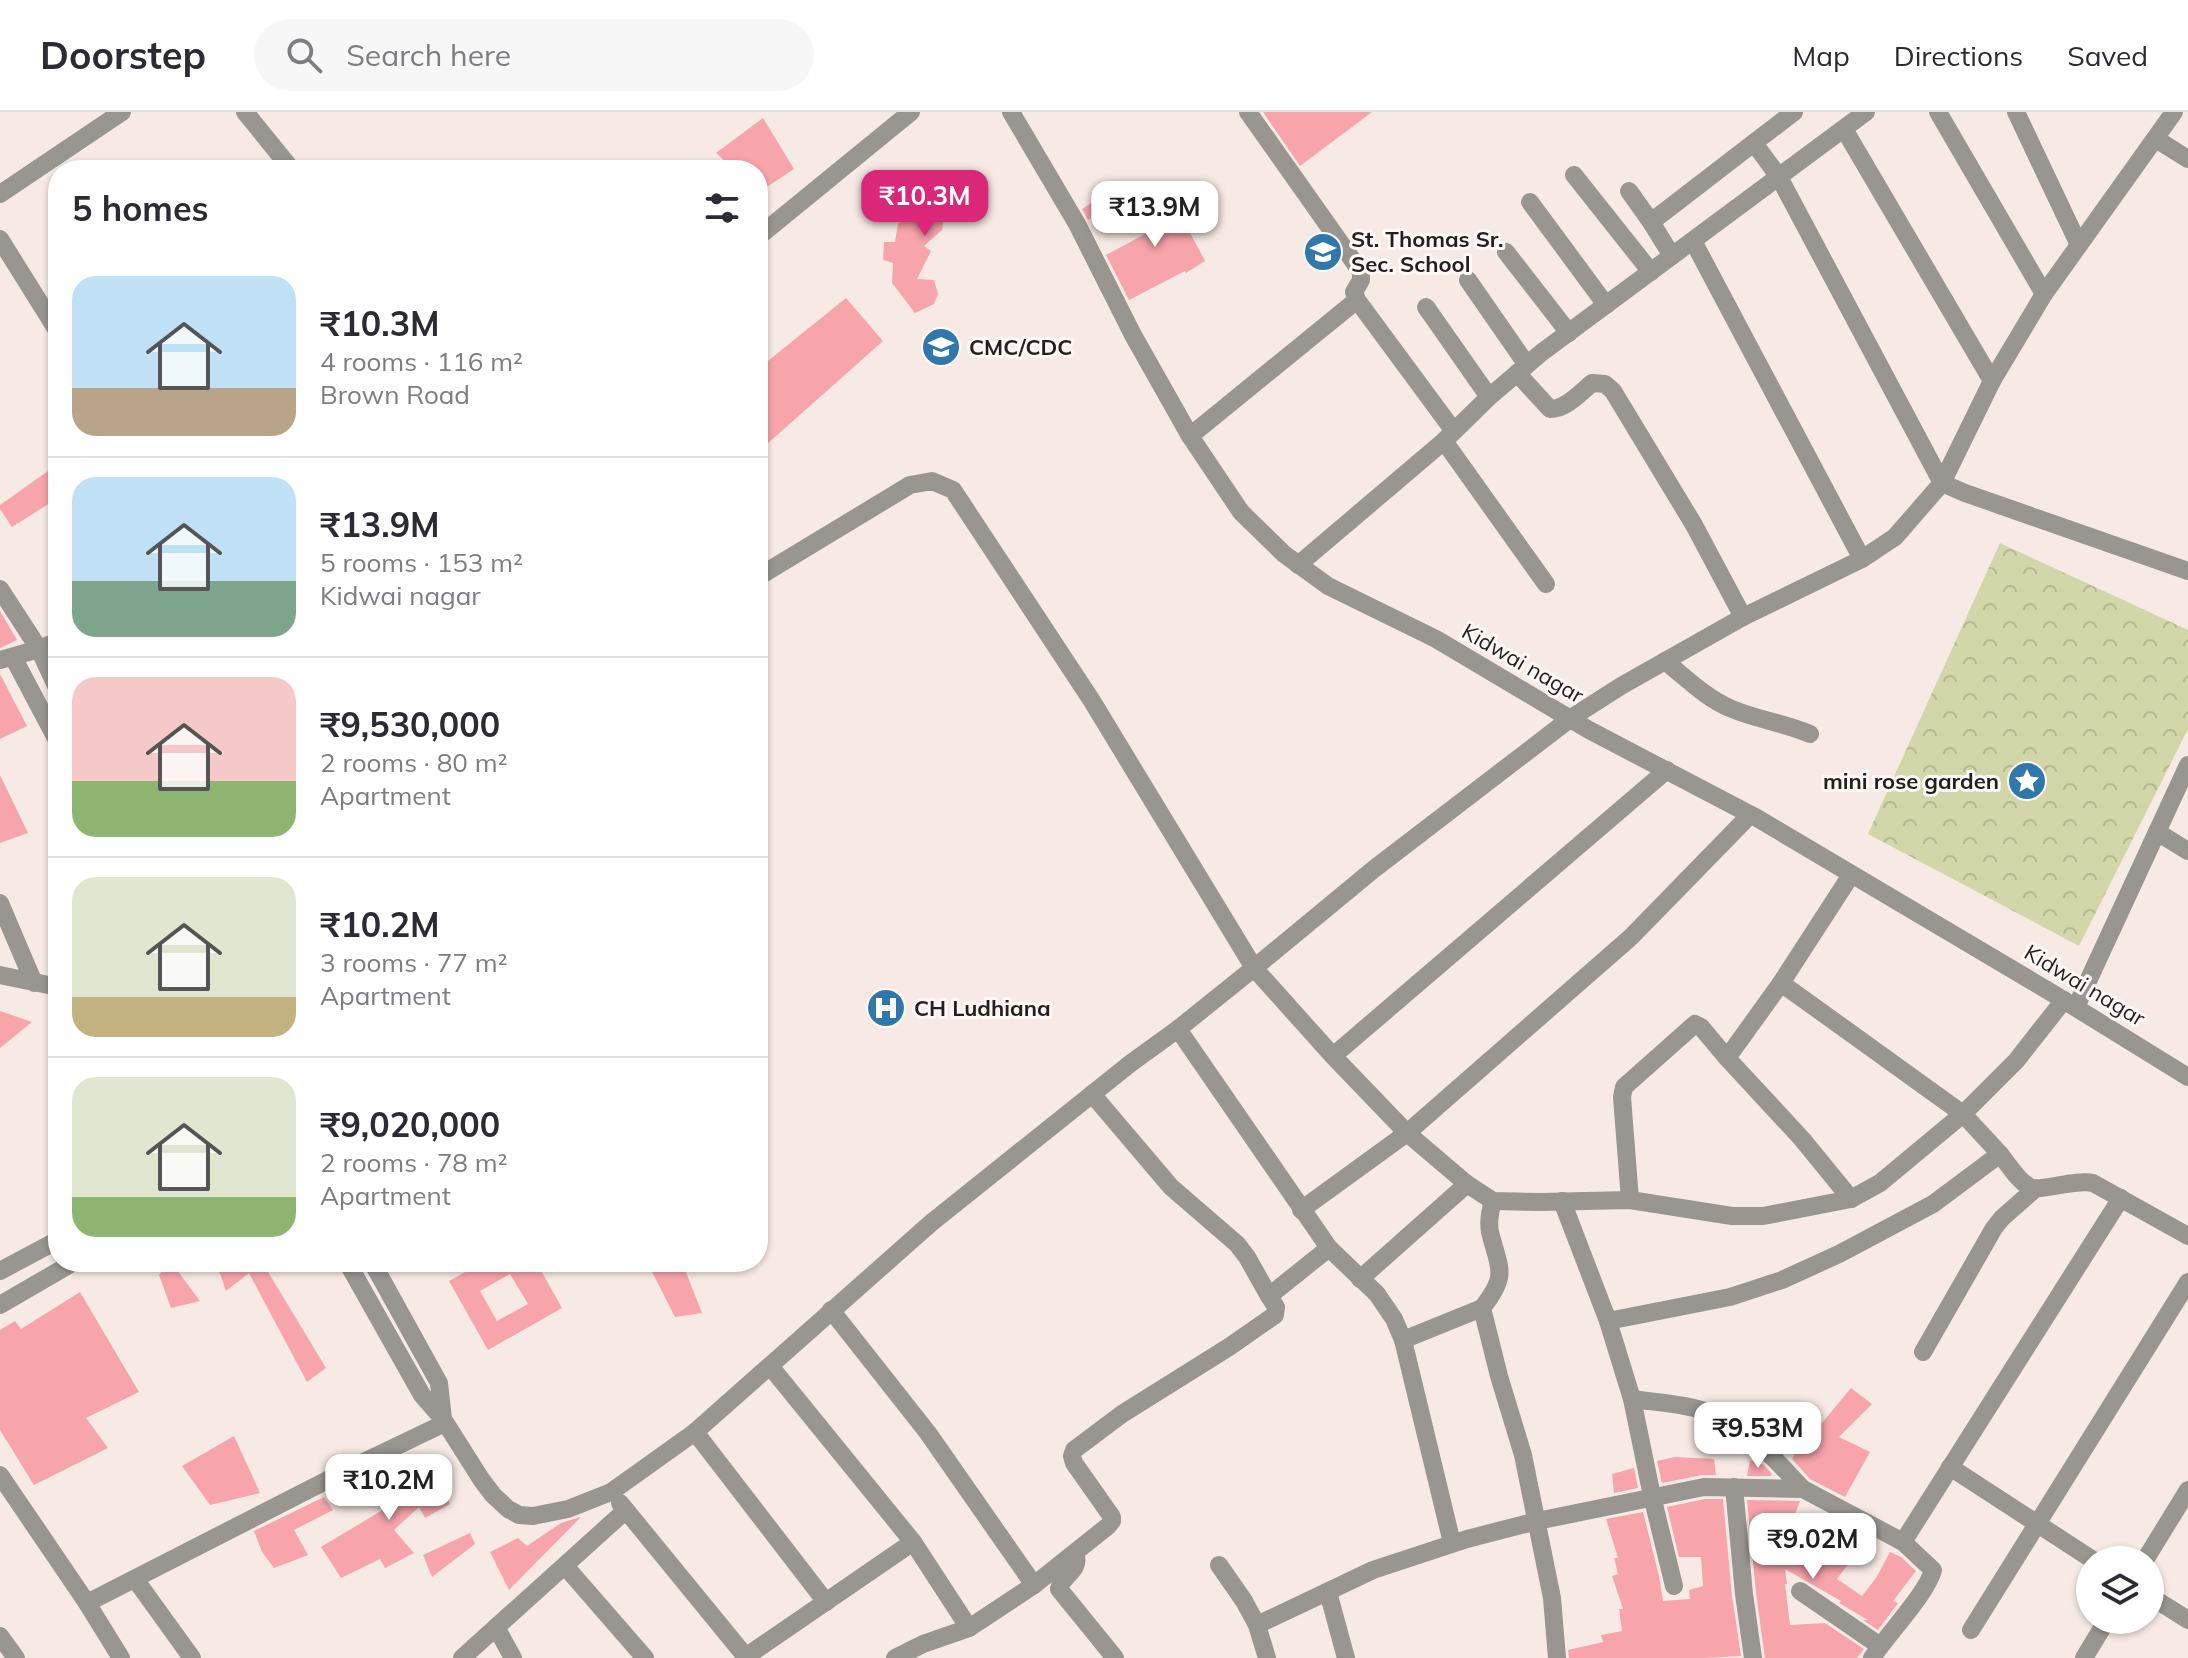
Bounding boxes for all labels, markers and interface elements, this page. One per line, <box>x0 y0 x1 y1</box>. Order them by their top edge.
search box <box>254 19 814 91</box>
text: Doorstep <box>40 31 206 79</box>
icon: search <box>282 33 326 77</box>
text: Search here <box>346 36 511 74</box>
text: Map <box>1792 38 1850 73</box>
text: Directions <box>1894 38 2023 73</box>
text: Saved <box>2067 38 2148 73</box>
pin: ₹10.3M <box>860 170 990 238</box>
text: ₹10.3M <box>879 179 971 212</box>
pin: ₹13.9M <box>1090 181 1220 249</box>
icon: filters <box>700 186 744 230</box>
text: 5 homes <box>72 187 209 230</box>
text: ₹13.9M <box>1109 190 1201 223</box>
place label: St. Thomas Sr. Sec. School <box>1351 225 1503 278</box>
school or university icon: St. Thomas Sr. Sec. School <box>1302 231 1344 273</box>
text: ₹10.3M <box>320 302 440 345</box>
icon: home <box>136 308 232 404</box>
school or university icon: CMC/CDC <box>920 326 962 368</box>
place label: CMC/CDC <box>969 333 1072 361</box>
text: 4 rooms · 116 m² <box>320 345 523 378</box>
text: Brown Road <box>320 378 470 411</box>
text: ₹13.9M <box>320 503 440 546</box>
icon: home <box>136 509 232 605</box>
text: 5 rooms · 153 m² <box>320 546 523 579</box>
text: Kidwai nagar <box>320 579 481 612</box>
street label: Kidwai nagar <box>1457 617 1589 709</box>
text: ₹9,530,000 <box>320 703 500 746</box>
icon: home <box>136 709 232 805</box>
text: 2 rooms · 80 m² <box>320 746 507 779</box>
place icon: mini rose garden <box>2006 760 2048 802</box>
place label: mini rose garden <box>1823 767 1999 795</box>
text: Apartment <box>320 779 451 812</box>
text: ₹10.2M <box>320 903 440 946</box>
icon: home <box>136 909 232 1005</box>
street label: Kidwai nagar <box>2019 938 2151 1032</box>
text: 3 rooms · 77 m² <box>320 946 507 979</box>
text: Apartment <box>320 979 451 1012</box>
hospital icon: CH Ludhiana <box>865 987 907 1029</box>
place label: CH Ludhiana <box>914 994 1051 1022</box>
text: ₹9,020,000 <box>320 1103 500 1146</box>
icon: home <box>136 1109 232 1205</box>
text: 2 rooms · 78 m² <box>320 1146 507 1179</box>
text: Apartment <box>320 1179 451 1212</box>
pin: ₹9.53M <box>1693 1402 1823 1470</box>
text: ₹9.53M <box>1712 1411 1804 1444</box>
pin: ₹10.2M <box>324 1454 454 1522</box>
text: ₹10.2M <box>343 1463 435 1496</box>
pin: ₹9.02M <box>1748 1513 1878 1581</box>
text: ₹9.02M <box>1767 1522 1859 1555</box>
map controls <box>2076 1546 2164 1634</box>
button: layers <box>2076 1546 2164 1634</box>

